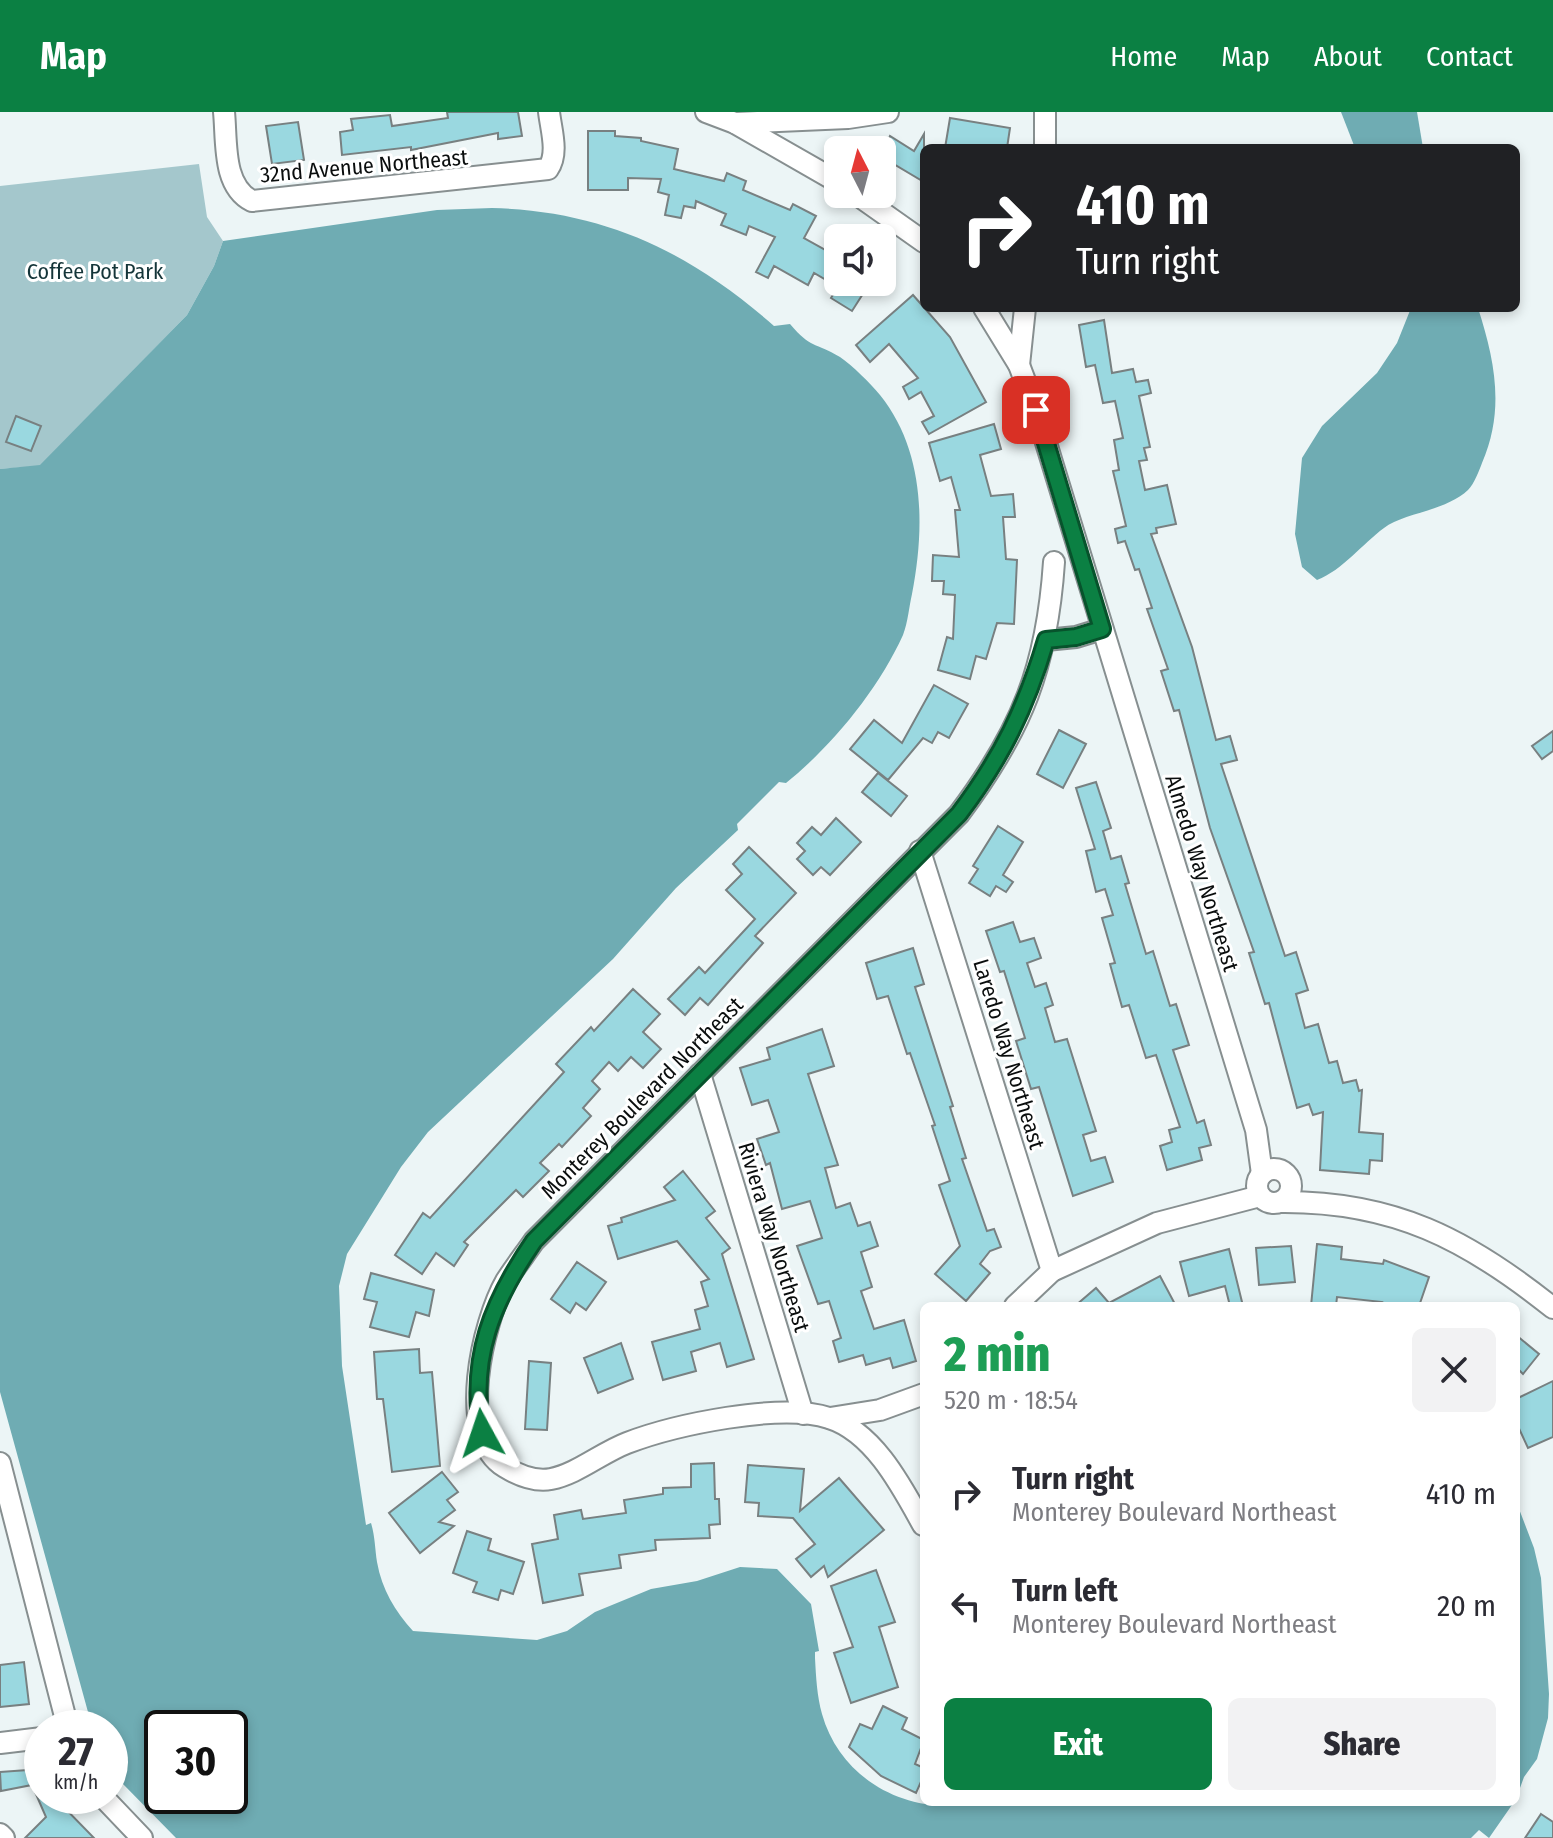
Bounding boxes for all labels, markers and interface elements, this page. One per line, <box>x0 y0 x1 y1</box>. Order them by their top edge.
text: Map <box>40 33 107 79</box>
text: Home <box>1110 40 1177 73</box>
text: Map <box>1221 40 1270 73</box>
text: About <box>1314 40 1382 73</box>
text: Contact <box>1426 40 1513 73</box>
north arrow <box>824 136 896 208</box>
map controls <box>824 136 896 296</box>
street label: 32nd Avenue Northeast <box>259 143 470 189</box>
text: 410 m <box>1076 172 1210 239</box>
icon: right <box>944 176 1048 280</box>
button: sound <box>824 224 896 296</box>
text: Turn right <box>1076 240 1219 284</box>
park label: Coffee Pot Park <box>27 258 164 285</box>
pin <box>1002 376 1070 444</box>
icon: arrive <box>1014 388 1058 432</box>
street label: Almedo Way Northeast <box>1159 771 1245 975</box>
street label: Laredo Way Northeast <box>967 956 1051 1153</box>
street label: Monterey Boulevard Northeast <box>535 991 749 1205</box>
street label: Riviera Way Northeast <box>732 1139 816 1336</box>
text: 2 min <box>944 1326 1050 1384</box>
button: close <box>1412 1328 1496 1412</box>
text: 520 m · 18:54 <box>944 1385 1078 1416</box>
position arrow <box>440 1391 524 1475</box>
text: Turn right <box>1012 1461 1134 1497</box>
icon: right <box>944 1472 988 1516</box>
text: 410 m <box>1426 1476 1496 1512</box>
text: Monterey Boulevard Northeast <box>1012 1497 1336 1528</box>
text: Turn left <box>1012 1573 1118 1609</box>
icon: left <box>944 1584 988 1628</box>
text: 20 m <box>1437 1588 1496 1624</box>
text: Monterey Boulevard Northeast <box>1012 1609 1336 1640</box>
button: Exit <box>944 1698 1212 1790</box>
button: Share <box>1228 1698 1496 1790</box>
speed limit sign: 30 <box>144 1710 248 1814</box>
text: 27 <box>58 1728 94 1776</box>
text: km/h <box>54 1770 98 1794</box>

